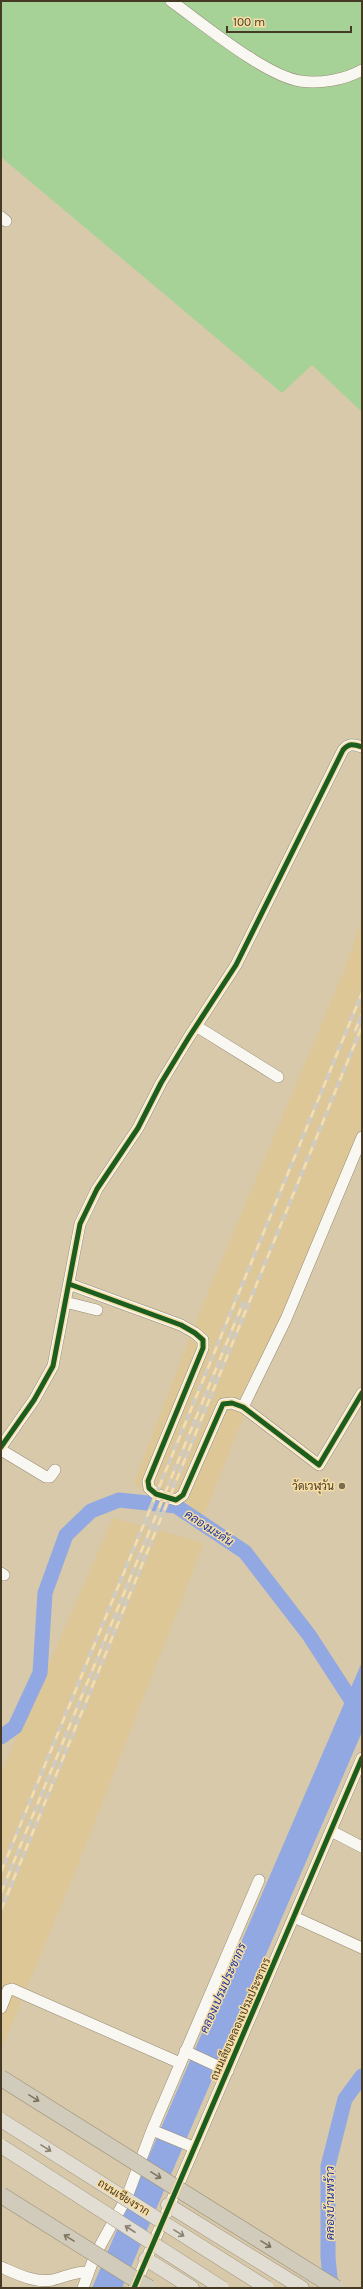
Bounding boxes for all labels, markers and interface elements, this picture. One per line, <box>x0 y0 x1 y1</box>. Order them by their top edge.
scale bar <box>227 8 351 34</box>
text: 100 m <box>233 15 265 29</box>
place label: วัดเวฬุวัน <box>292 1479 334 1495</box>
marker: วัดเวฬุวัน <box>337 1481 347 1491</box>
water label: คลองมะดัน <box>182 1507 236 1549</box>
water label: คลองเปรมประชากร <box>197 1940 250 2035</box>
street label: ถนนเลียบคลองเปรมประชากร <box>206 1955 273 2083</box>
one-way arrow <box>28 2095 40 2103</box>
one-way arrow <box>40 2144 51 2152</box>
water label: คลองบ้านพร้าว <box>323 2166 337 2240</box>
one-way arrow <box>150 2171 161 2179</box>
street label: ถนนเชียงราก <box>95 2175 153 2219</box>
one-way arrow <box>125 2225 136 2233</box>
one-way arrow <box>173 2229 185 2237</box>
one-way arrow <box>63 2233 75 2241</box>
one-way arrow <box>260 2240 271 2248</box>

